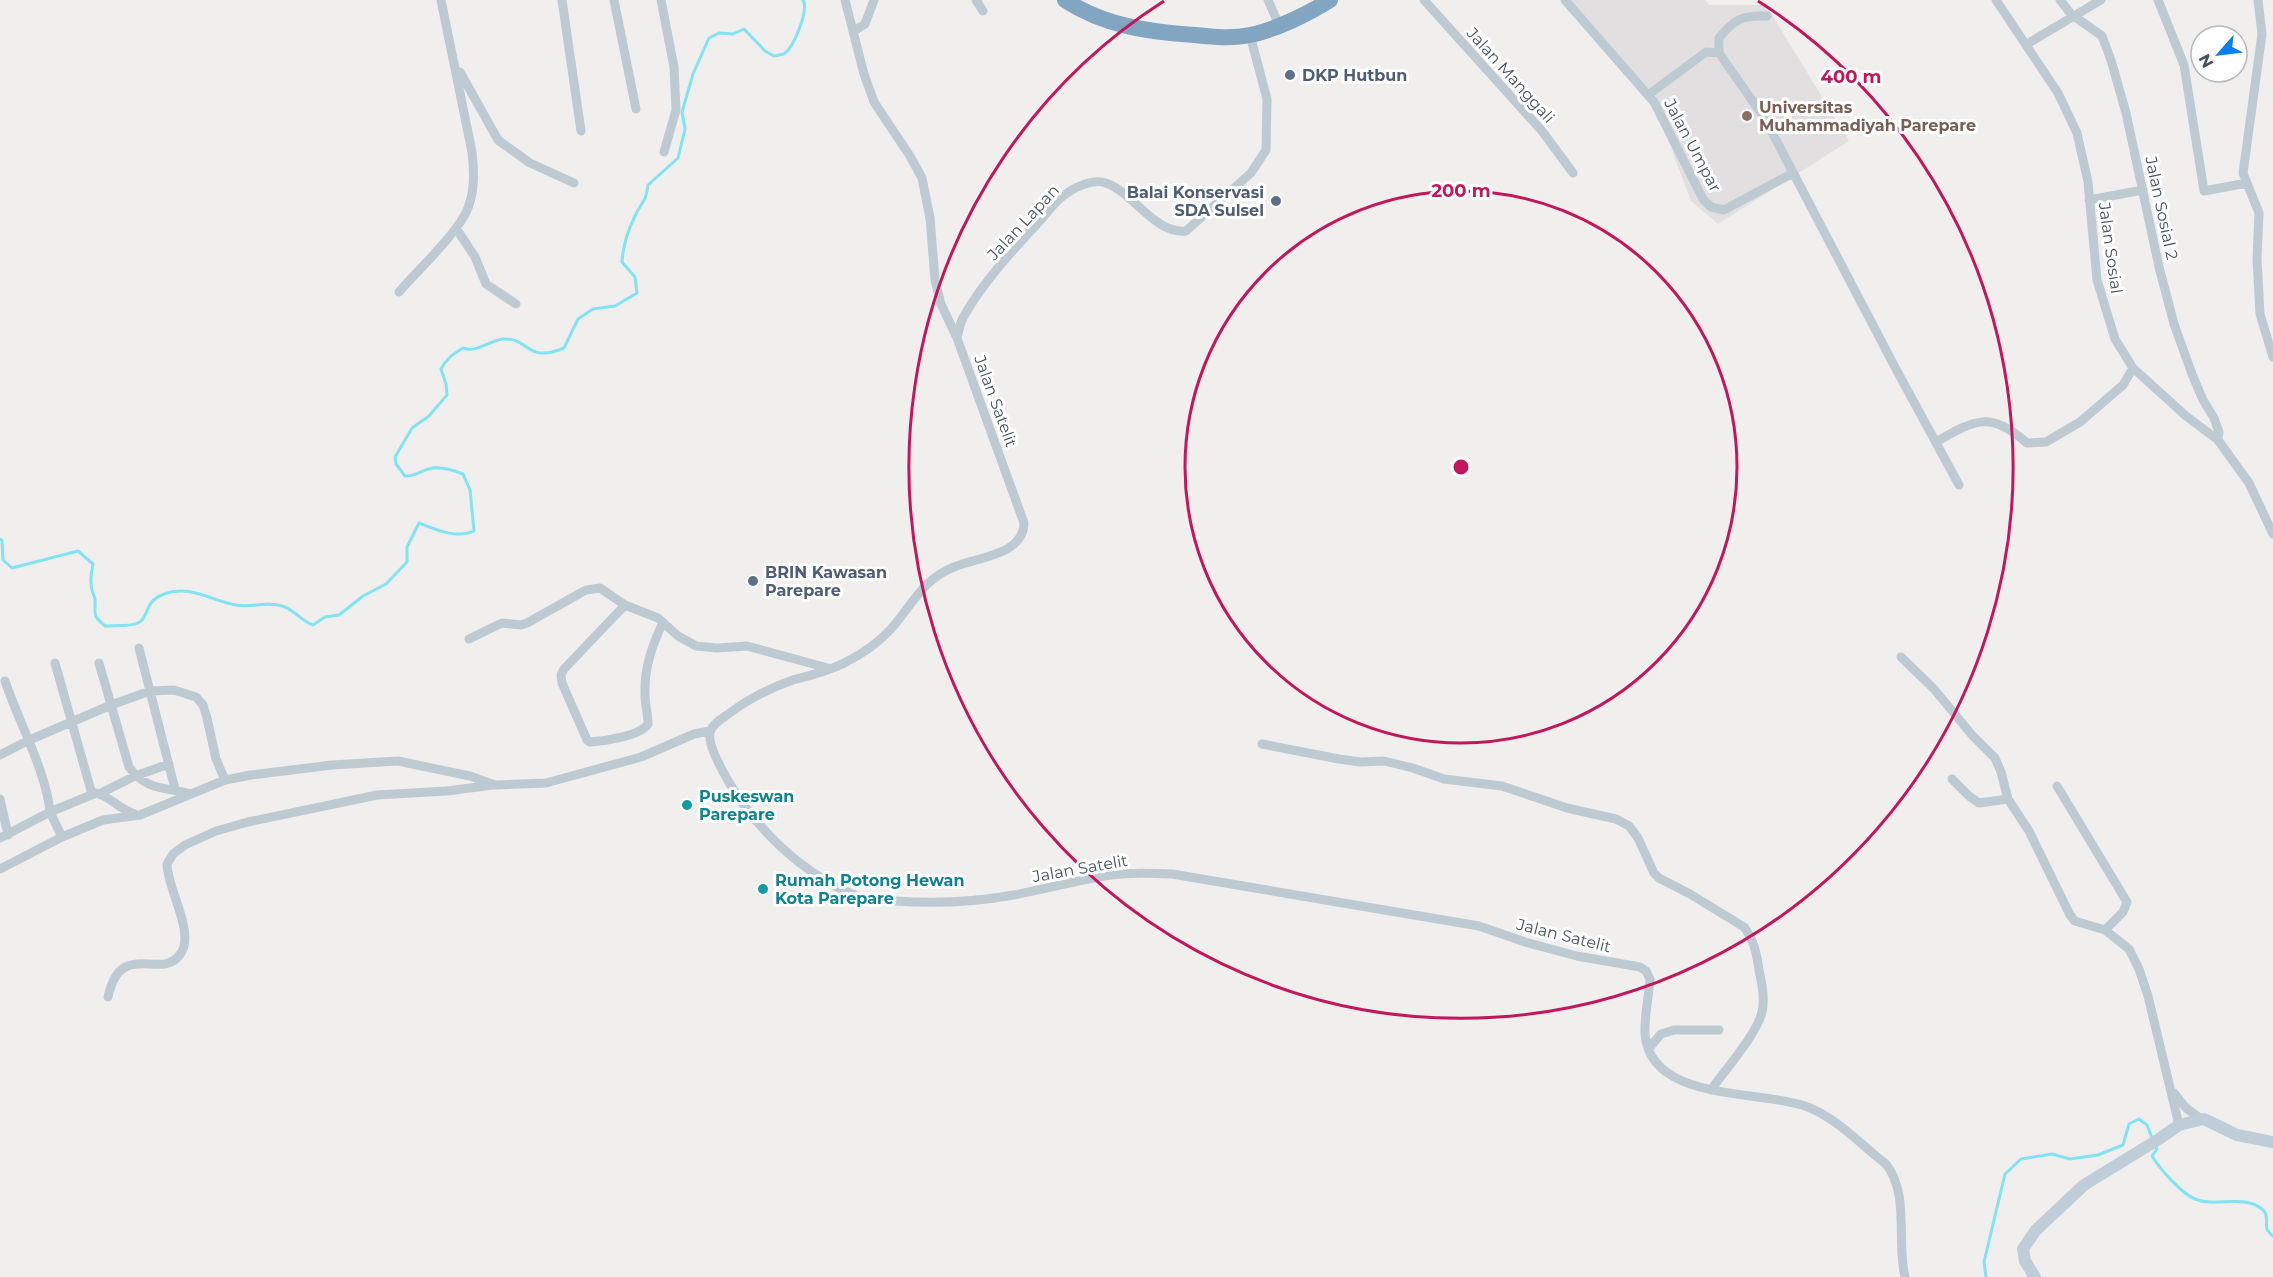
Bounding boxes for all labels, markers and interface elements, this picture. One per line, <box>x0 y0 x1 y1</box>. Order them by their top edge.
street label: Jalan Manggali <box>1462 23 1558 127</box>
north arrow <box>2189 24 2249 84</box>
text: N <box>2195 51 2218 71</box>
place label: DKP Hutbun <box>1302 66 1407 85</box>
text: 400 m <box>1821 66 1881 88</box>
marker: DKP Hutbun <box>1283 68 1297 82</box>
street label: Jalan Umpar <box>1660 95 1725 195</box>
place label: Universitas Muhammadiyah Parepare <box>1759 98 1976 135</box>
marker: Universitas Muhammadiyah Parepare <box>1740 109 1754 123</box>
street label: Jalan Sosial 2 <box>2141 154 2182 262</box>
text: 200 m <box>1431 180 1491 202</box>
street label: Jalan Lapan <box>983 181 1063 265</box>
place label: Balai Konservasi SDA Sulsel <box>1127 183 1264 220</box>
marker: Balai Konservasi SDA Sulsel <box>1269 194 1283 208</box>
street label: Jalan Sosial <box>2095 200 2126 295</box>
street label: Jalan Satelit <box>970 352 1021 450</box>
centre of rings <box>1451 457 1471 477</box>
place label: BRIN Kawasan Parepare <box>765 563 887 600</box>
marker: BRIN Kawasan Parepare <box>746 574 760 588</box>
place label: Puskeswan Parepare <box>699 787 794 824</box>
marker: Puskeswan Parepare <box>680 798 694 812</box>
street label: Jalan Satelit <box>1030 851 1130 886</box>
place label: Rumah Potong Hewan Kota Parepare <box>775 871 964 908</box>
marker: Rumah Potong Hewan Kota Parepare <box>756 882 770 896</box>
street label: Jalan Satelit <box>1514 914 1613 956</box>

